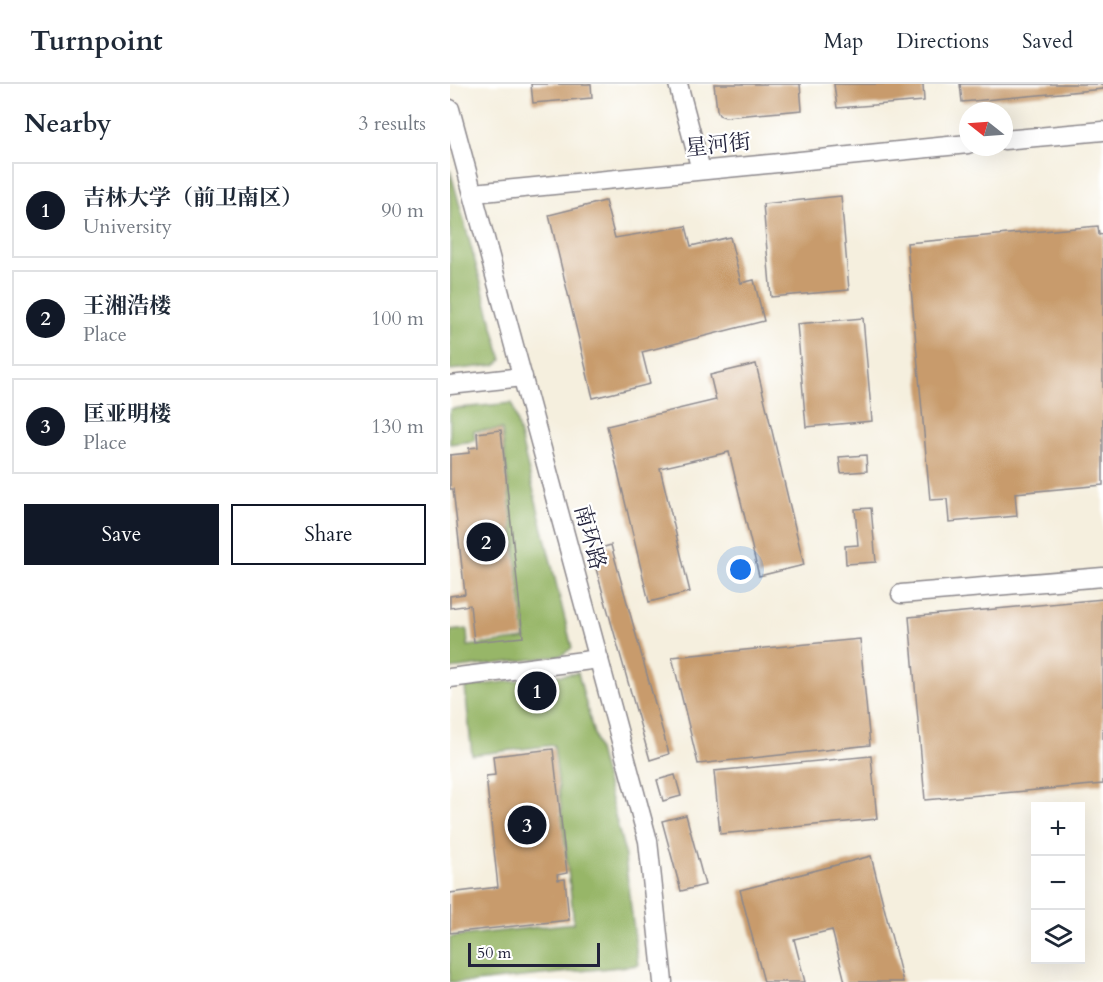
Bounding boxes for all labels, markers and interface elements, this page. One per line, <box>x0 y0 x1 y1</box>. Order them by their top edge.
text: Turnpoint <box>30 22 163 60</box>
text: Map <box>823 27 863 56</box>
text: Directions <box>896 27 989 56</box>
text: Saved <box>1022 27 1073 56</box>
north arrow <box>959 102 1013 156</box>
text: Nearby <box>24 106 112 141</box>
text: 3 results <box>358 110 426 137</box>
street label: 星河街 <box>684 127 752 163</box>
text: 吉林大学（前卫南区） <box>83 183 303 213</box>
text: 1 <box>40 197 51 224</box>
text: 90 m <box>381 197 424 224</box>
text: University <box>83 213 172 240</box>
text: 王湘浩楼 <box>83 291 171 321</box>
text: 2 <box>40 305 51 332</box>
text: 100 m <box>371 305 424 332</box>
text: Place <box>83 321 127 348</box>
text: 匡亚明楼 <box>83 399 171 429</box>
text: 3 <box>40 413 51 440</box>
text: 130 m <box>371 413 424 440</box>
text: Place <box>83 429 127 456</box>
street label: 南环路 <box>567 501 613 573</box>
button: Save <box>24 504 219 565</box>
button: Share <box>231 504 426 565</box>
pin: 2 <box>466 520 506 564</box>
your location <box>726 555 755 584</box>
pin: 1 <box>518 668 556 714</box>
pin: 3 <box>508 802 547 848</box>
map controls <box>1031 802 1085 964</box>
button: + <box>1031 802 1085 856</box>
button: − <box>1031 856 1085 910</box>
button: layers <box>1031 910 1085 964</box>
scale bar <box>468 940 600 968</box>
text: 50 m <box>477 942 511 964</box>

